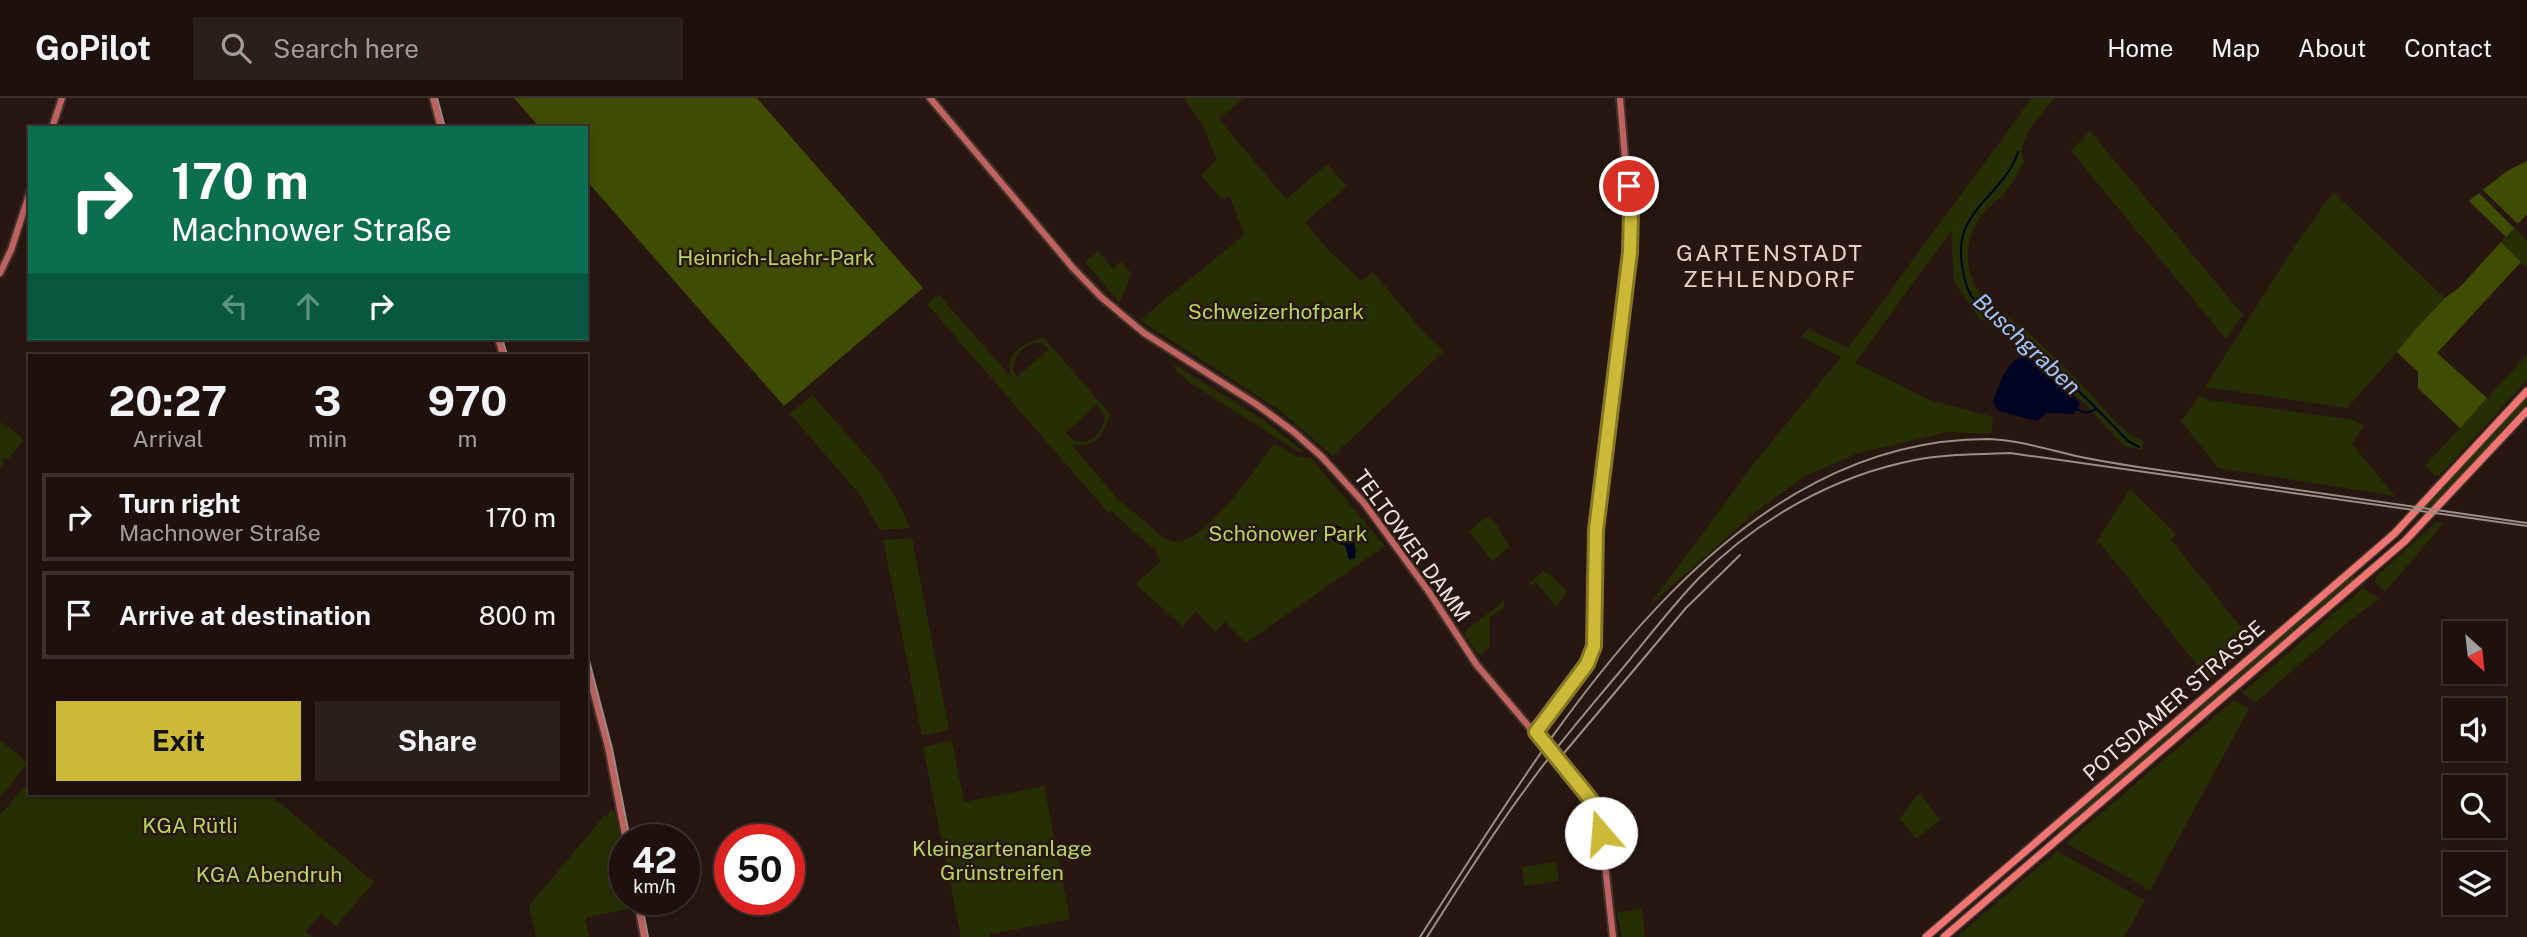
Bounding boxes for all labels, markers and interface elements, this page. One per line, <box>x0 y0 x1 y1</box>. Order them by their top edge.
search box <box>193 17 683 80</box>
text: GoPilot <box>35 29 151 67</box>
icon: search <box>217 29 255 67</box>
text: Search here <box>273 33 419 64</box>
text: Home <box>2107 34 2173 62</box>
text: Map <box>2211 34 2260 62</box>
text: About <box>2298 34 2366 62</box>
text: Contact <box>2404 34 2492 62</box>
text: 170 m <box>171 152 309 210</box>
icon: right <box>56 154 147 245</box>
pin <box>1599 156 1659 216</box>
icon: arrive <box>1610 167 1648 205</box>
text: Machnower Straße <box>171 211 452 248</box>
district label: GARTENSTADT ZEHLENDORF <box>1676 239 1864 292</box>
park label: Heinrich-Laehr-Park <box>677 245 875 270</box>
icon: left <box>216 287 254 325</box>
icon: ahead <box>289 287 327 325</box>
icon: right <box>362 287 400 325</box>
water label: Buschgraben <box>1968 287 2087 400</box>
park label: Schweizerhofpark <box>1188 299 1364 324</box>
text: 20:27 <box>109 376 227 425</box>
text: 3 <box>313 376 341 425</box>
text: 970 <box>427 376 507 425</box>
text: Arrival <box>132 425 203 452</box>
text: min <box>308 425 347 452</box>
text: m <box>458 425 477 452</box>
street label: TELTOWER DAMM <box>1349 465 1476 627</box>
text: Turn right <box>119 488 241 519</box>
icon: right <box>60 498 98 536</box>
text: 170 m <box>486 502 556 533</box>
text: Machnower Straße <box>119 519 321 546</box>
park label: Schönower Park <box>1208 521 1368 546</box>
icon: arrive <box>60 596 98 634</box>
text: Arrive at destination <box>119 600 371 631</box>
text: 800 m <box>479 600 556 631</box>
street label: POTSDAMER STRASSE <box>2078 615 2269 786</box>
north arrow <box>2443 621 2506 684</box>
map controls <box>2443 621 2506 915</box>
button: sound <box>2443 698 2506 761</box>
button: Exit <box>56 701 301 781</box>
button: Share <box>315 701 560 781</box>
button: search <box>2443 775 2506 838</box>
position arrow <box>1564 796 1638 870</box>
park label: KGA Rütli <box>142 813 238 838</box>
speed limit sign: 50 <box>714 824 805 915</box>
park label: Kleingartenanlage Grünstreifen <box>912 836 1092 885</box>
text: 42 <box>632 840 677 881</box>
button: layers <box>2443 852 2506 915</box>
park label: KGA Abendruh <box>196 862 342 887</box>
text: km/h <box>633 876 676 897</box>

